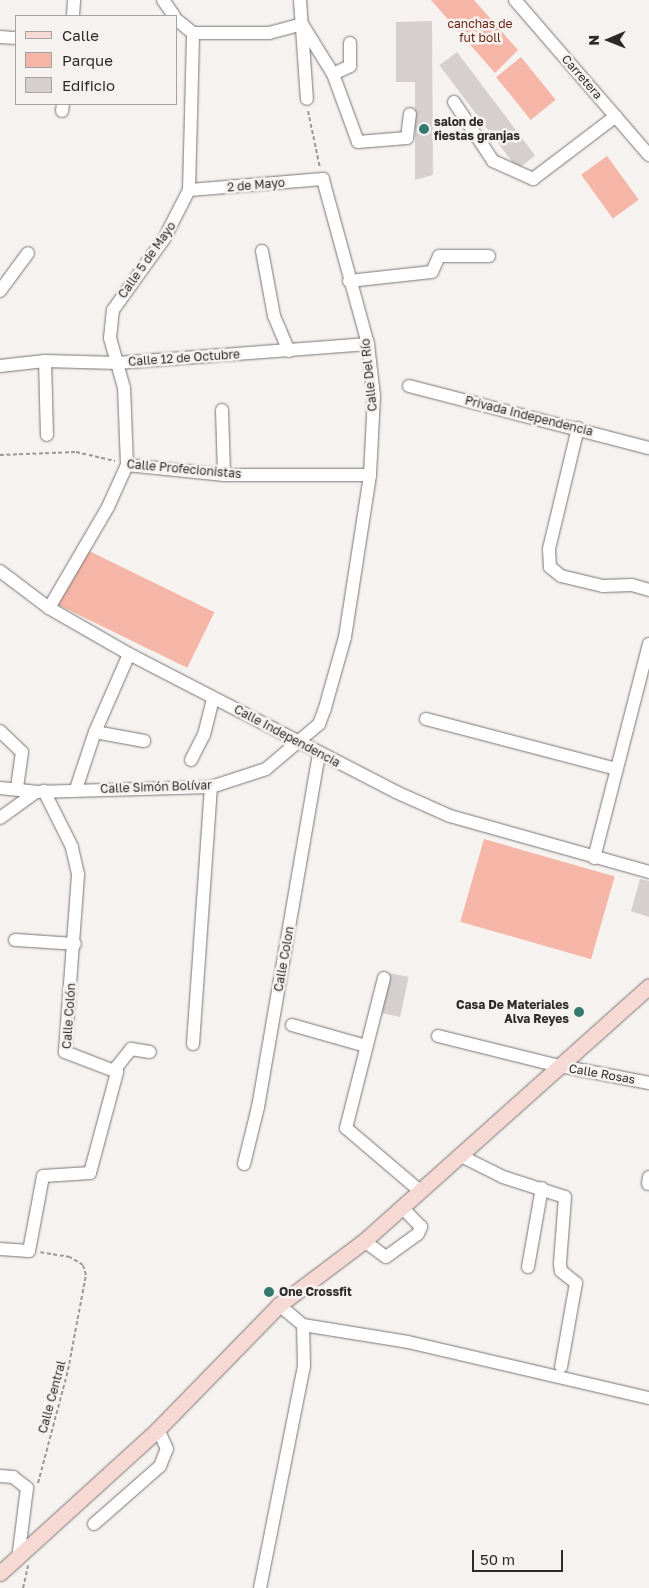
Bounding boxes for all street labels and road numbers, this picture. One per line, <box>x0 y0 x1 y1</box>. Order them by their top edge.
street label: Carretera <box>559 52 605 102</box>
street label: 2 de Mayo <box>227 175 285 195</box>
street label: Calle 5 de Mayo <box>115 219 179 301</box>
street label: Calle Del Río <box>358 338 380 412</box>
street label: Calle 12 de Octubre <box>128 347 240 369</box>
street label: Privada Independencia <box>463 393 595 439</box>
street label: Calle Profecionistas <box>126 457 242 481</box>
street label: Calle Independencia <box>232 702 342 770</box>
street label: Calle Simón Bolívar <box>100 778 212 796</box>
street label: Calle Colon <box>271 925 297 993</box>
street label: Calle Colón <box>60 983 78 1049</box>
street label: Calle Rosas <box>568 1061 636 1087</box>
street label: Calle Central <box>35 1359 69 1435</box>

